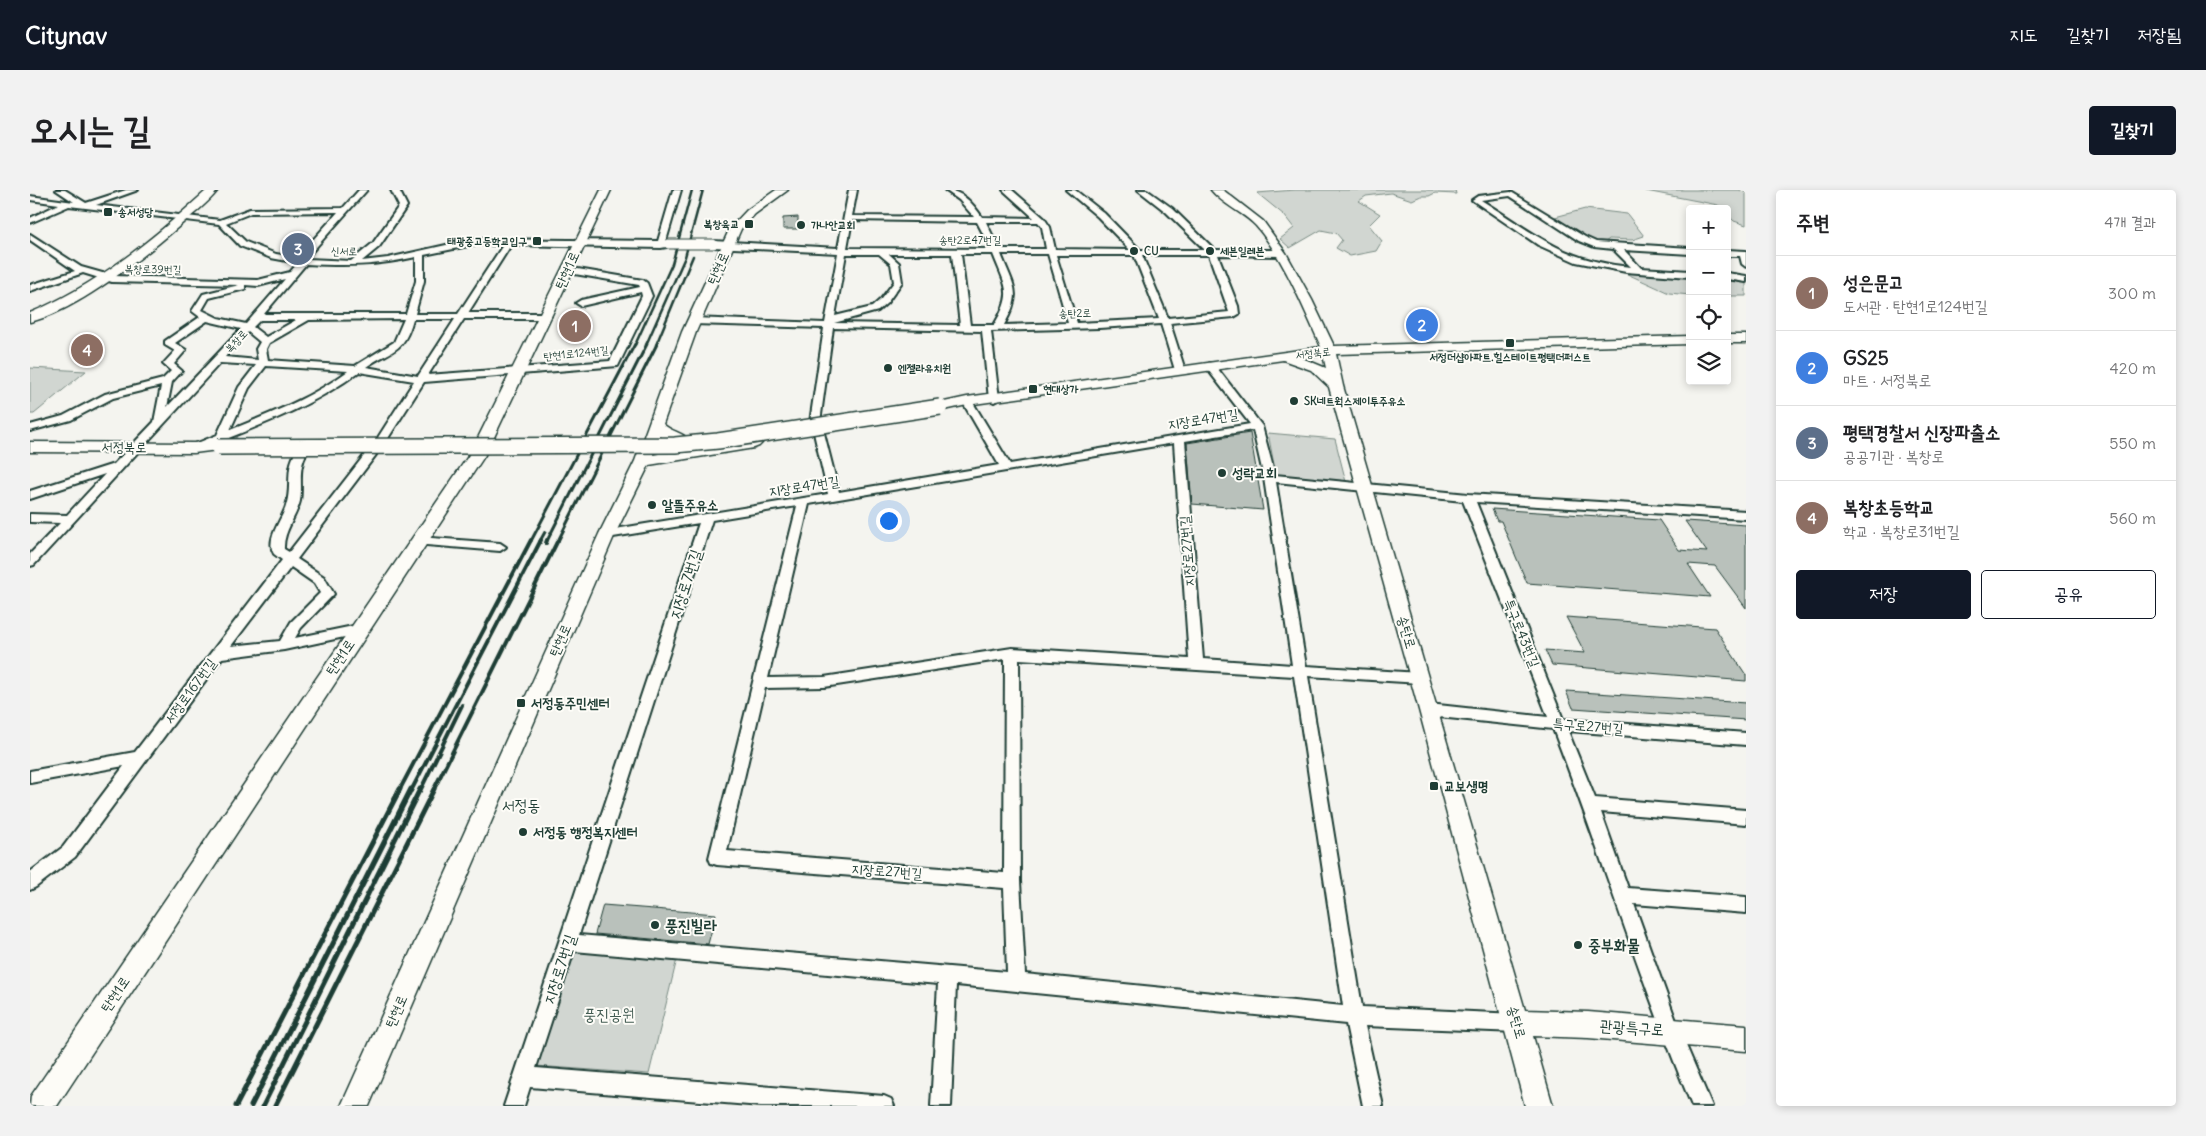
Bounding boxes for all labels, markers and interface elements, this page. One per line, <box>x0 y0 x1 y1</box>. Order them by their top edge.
text: Citynav <box>25 20 107 50</box>
text: 지도 <box>2009 23 2038 46</box>
text: 길찾기 <box>2066 23 2110 46</box>
text: 저장됨 <box>2138 23 2181 46</box>
button: 길찾기 <box>2089 106 2176 155</box>
text: 오시는 길 <box>30 107 151 151</box>
place label: 송서성당 <box>118 205 154 219</box>
map controls <box>1686 205 1731 385</box>
button: + <box>1686 205 1731 250</box>
marker: 송서성당 <box>102 206 114 218</box>
text: 주변 <box>1796 209 1830 236</box>
text: 4개 결과 <box>2104 212 2156 232</box>
place label: 복창육교 <box>704 217 739 231</box>
marker: 복창육교 <box>743 218 755 230</box>
place label: 가나안교회 <box>811 218 855 232</box>
marker: 가나안교회 <box>795 219 807 231</box>
pin: 3 <box>282 230 314 268</box>
street label: 송탄2로47번길 <box>939 233 1001 247</box>
place label: 태광중고등학교입구 <box>447 234 527 248</box>
marker: 태광중고등학교입구 <box>531 235 543 247</box>
street label: 신서로 <box>331 244 358 258</box>
place label: CU <box>1144 244 1159 258</box>
place label: 세븐일레븐 <box>1220 244 1264 258</box>
marker: CU <box>1128 245 1140 257</box>
marker: 세븐일레븐 <box>1204 245 1216 257</box>
street label: 탄현1로 <box>551 248 583 292</box>
street label: 탄현로 <box>703 249 733 287</box>
button: − <box>1686 250 1731 295</box>
street label: 복창로39번길 <box>124 262 182 276</box>
text: 성은문고 <box>1843 270 1904 294</box>
text: 1 <box>1809 283 1815 303</box>
text: 300 m <box>2108 283 2156 303</box>
button: locate <box>1686 295 1731 340</box>
text: 도서관 · 탄현1로124번길 <box>1843 296 1988 316</box>
street label: 송탄2로 <box>1058 305 1092 321</box>
pin: 2 <box>1406 306 1438 344</box>
pin: 1 <box>559 307 591 345</box>
street label: 복창로 <box>222 326 250 356</box>
pin: 4 <box>71 331 103 369</box>
marker: 서정더샵아파트.힐스테이트평택더퍼스트 <box>1504 337 1516 349</box>
button: layers <box>1686 340 1731 385</box>
street label: 탄현1로124번길 <box>543 343 609 363</box>
street label: 서정북로 <box>1295 344 1332 362</box>
text: GS25 <box>1843 346 1889 370</box>
place label: 서정더샵아파트.힐스테이트평택더퍼스트 <box>1429 350 1591 364</box>
text: 2 <box>1808 358 1816 378</box>
text: 420 m <box>2110 358 2156 378</box>
place label: 엔젤라유치원 <box>898 361 951 375</box>
marker: 엔젤라유치원 <box>882 362 894 374</box>
text: 마트 · 서정북로 <box>1843 370 1931 390</box>
place label: 현대상가 <box>1043 382 1079 396</box>
marker: 현대상가 <box>1027 383 1039 395</box>
place label: SK네트웍스제이투주유소 <box>1304 394 1406 408</box>
marker: SK네트웍스제이투주유소 <box>1288 395 1300 407</box>
street label: 지장로47번길 <box>1166 404 1240 433</box>
text: 평택경찰서 신장파출소 <box>1843 420 2000 444</box>
text: 3 <box>1807 433 1817 453</box>
text: 550 m <box>2109 433 2156 453</box>
street label: 서정북로 <box>101 438 147 456</box>
text: 공공기관 · 복창로 <box>1843 446 1944 466</box>
place label: 성락교회 <box>1232 464 1277 482</box>
marker: 성락교회 <box>1216 467 1228 479</box>
street label: 지장로47번길 <box>767 471 841 500</box>
text: 복창초등학교 <box>1843 495 1935 519</box>
place label: 알뜰주유소 <box>662 496 718 514</box>
marker: 알뜰주유소 <box>646 499 658 511</box>
your location <box>876 508 902 534</box>
text: 4 <box>1807 508 1817 528</box>
text: 560 m <box>2109 508 2156 528</box>
street label: 지장로27번길 <box>1175 514 1198 587</box>
text: 학교 · 복창로31번길 <box>1843 521 1960 541</box>
street label: 지장로7번길 <box>664 546 706 621</box>
button: 저장 <box>1796 570 1971 619</box>
button: 공유 <box>1981 570 2156 619</box>
street label: 특구로43번길 <box>1500 596 1544 671</box>
street label: 송탄로 <box>1394 613 1420 651</box>
street label: 탄현로 <box>545 621 575 659</box>
street label: 탄현1로 <box>322 636 358 678</box>
street label: 서정로167번길 <box>160 654 220 727</box>
place label: 서정동주민센터 <box>531 694 610 712</box>
marker: 서정동주민센터 <box>515 697 527 709</box>
street label: 특구로27번길 <box>1552 714 1625 738</box>
place label: 교보생명 <box>1444 777 1489 795</box>
marker: 교보생명 <box>1428 780 1440 792</box>
district label: 서정동 <box>502 795 540 815</box>
place label: 서정동 행정복지센터 <box>533 823 638 841</box>
marker: 서정동 행정복지센터 <box>517 826 529 838</box>
street label: 지장로27번길 <box>851 860 924 883</box>
place label: 풍진빌라 <box>665 915 718 935</box>
marker: 풍진빌라 <box>649 919 661 931</box>
street label: 지장로7번길 <box>538 931 580 1006</box>
place label: 중부화물 <box>1588 935 1640 955</box>
marker: 중부화물 <box>1572 939 1584 951</box>
street label: 탄현1로 <box>97 973 133 1015</box>
street label: 탄현로 <box>381 992 411 1030</box>
street label: 송탄로 <box>1504 1003 1530 1041</box>
park label: 풍진공원 <box>583 1004 635 1024</box>
street label: 관광특구로 <box>1599 1015 1665 1039</box>

